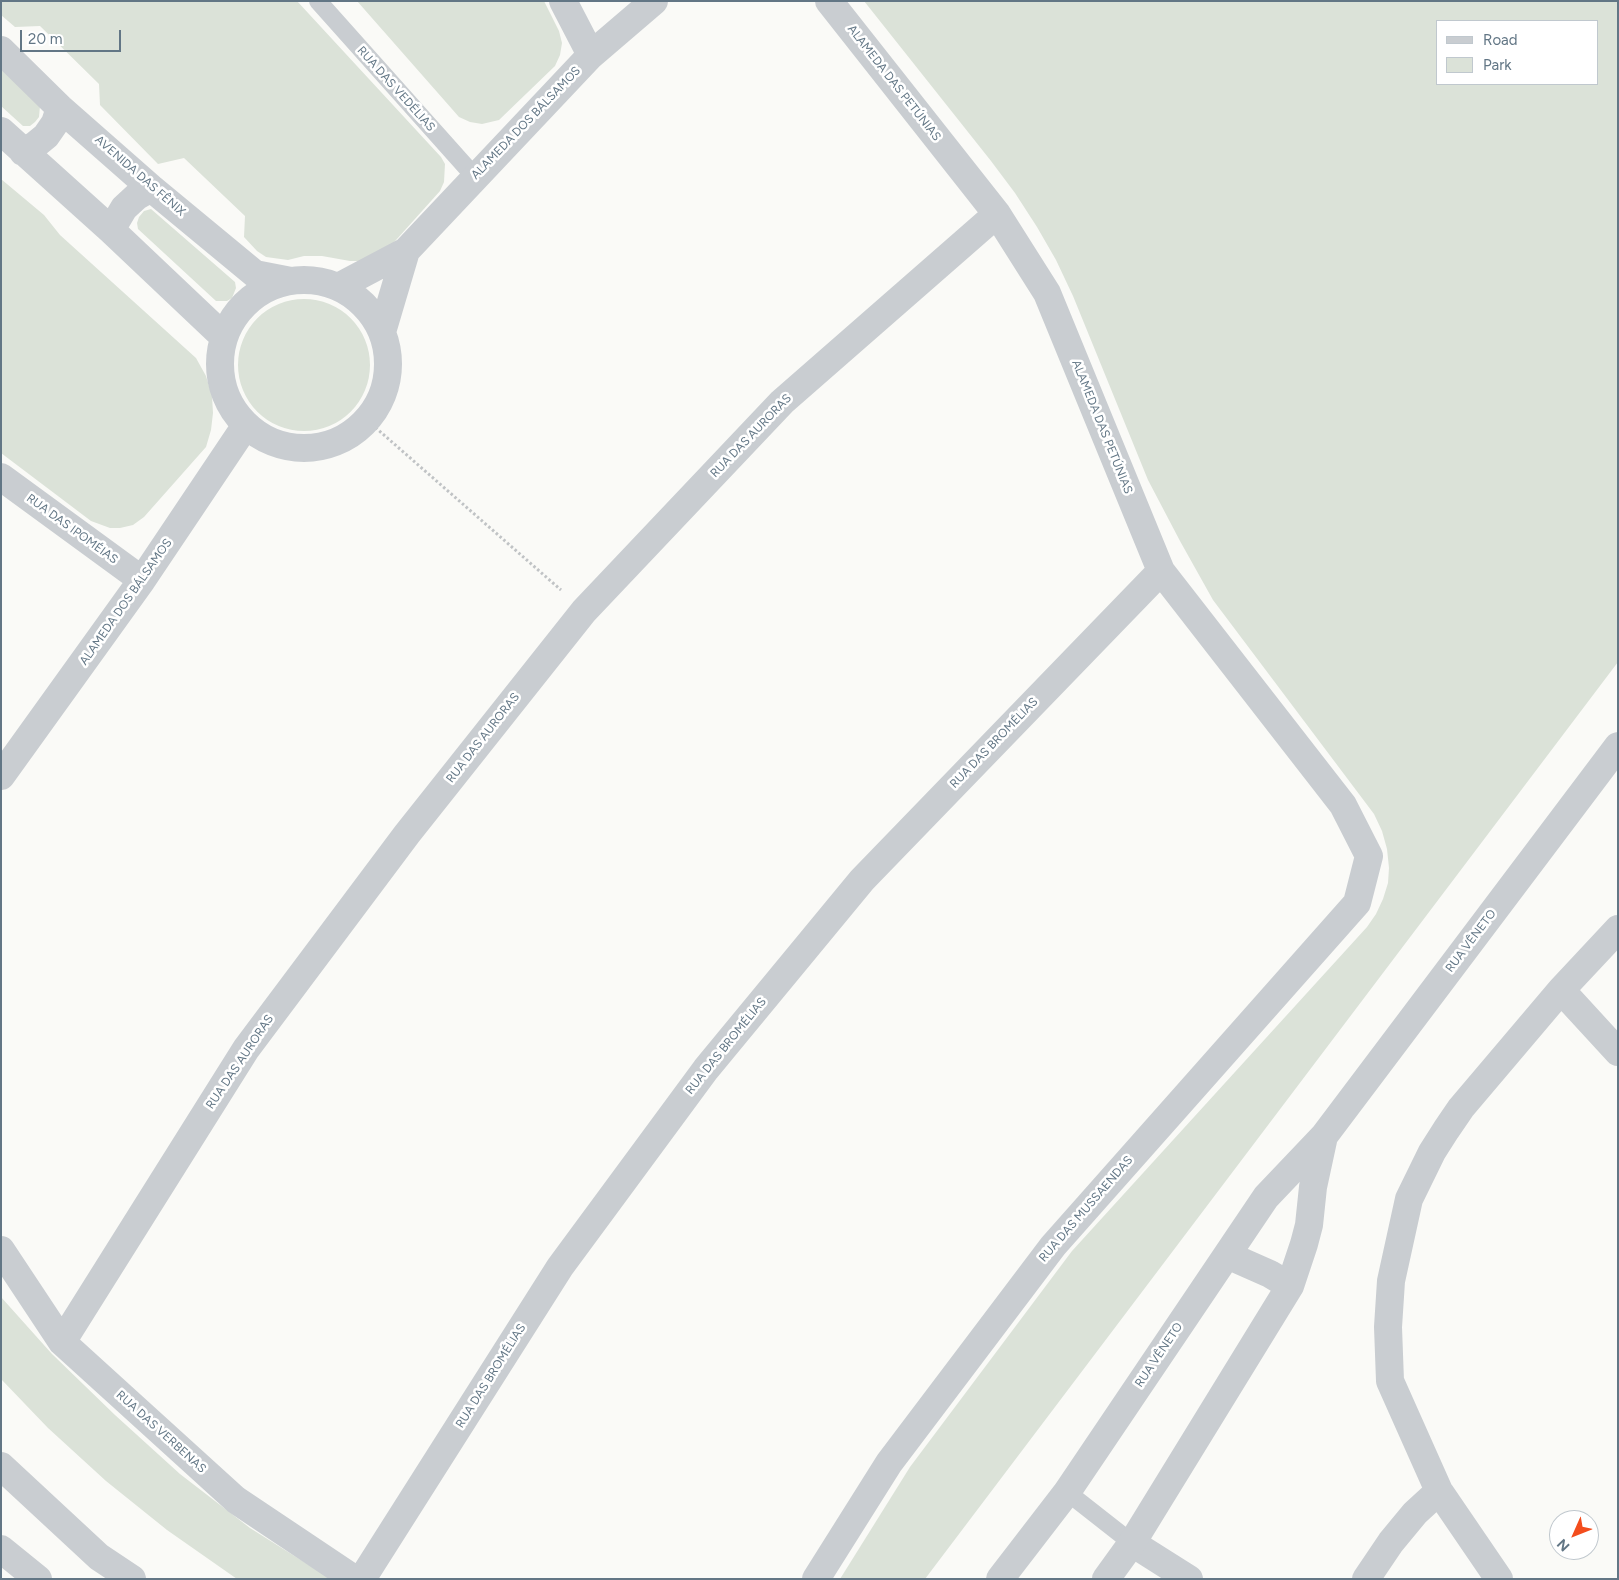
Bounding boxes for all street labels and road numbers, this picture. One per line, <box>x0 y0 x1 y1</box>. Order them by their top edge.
street label: ALAMEDA DAS PETÚNIAS <box>844 22 944 144</box>
street label: RUA DAS VEDÉLIAS <box>354 43 438 135</box>
street label: ALAMEDA DOS BÁLSAMOS <box>468 64 584 182</box>
street label: AVENIDA DAS FÊNIX <box>92 133 188 219</box>
street label: ALAMEDA DAS PETÚNIAS <box>1069 358 1135 496</box>
street label: RUA DAS AURORAS <box>708 391 794 481</box>
street label: RUA DAS IPOMÉIAS <box>24 491 120 567</box>
street label: ALAMEDA DOS BÁLSAMOS <box>77 536 175 668</box>
street label: RUA DAS AURORAS <box>443 690 523 786</box>
street label: RUA DAS BROMÉLIAS <box>947 695 1041 791</box>
street label: RUA VÊNETO <box>1443 907 1499 975</box>
street label: RUA DAS BROMÉLIAS <box>683 995 769 1097</box>
street label: RUA DAS AURORAS <box>203 1012 277 1112</box>
street label: RUA DAS MUSSAENDAS <box>1036 1153 1136 1265</box>
street label: RUA VÊNETO <box>1132 1320 1186 1390</box>
street label: RUA DAS BROMÉLIAS <box>453 1321 529 1431</box>
street label: RUA DAS VERBENAS <box>113 1388 209 1476</box>

